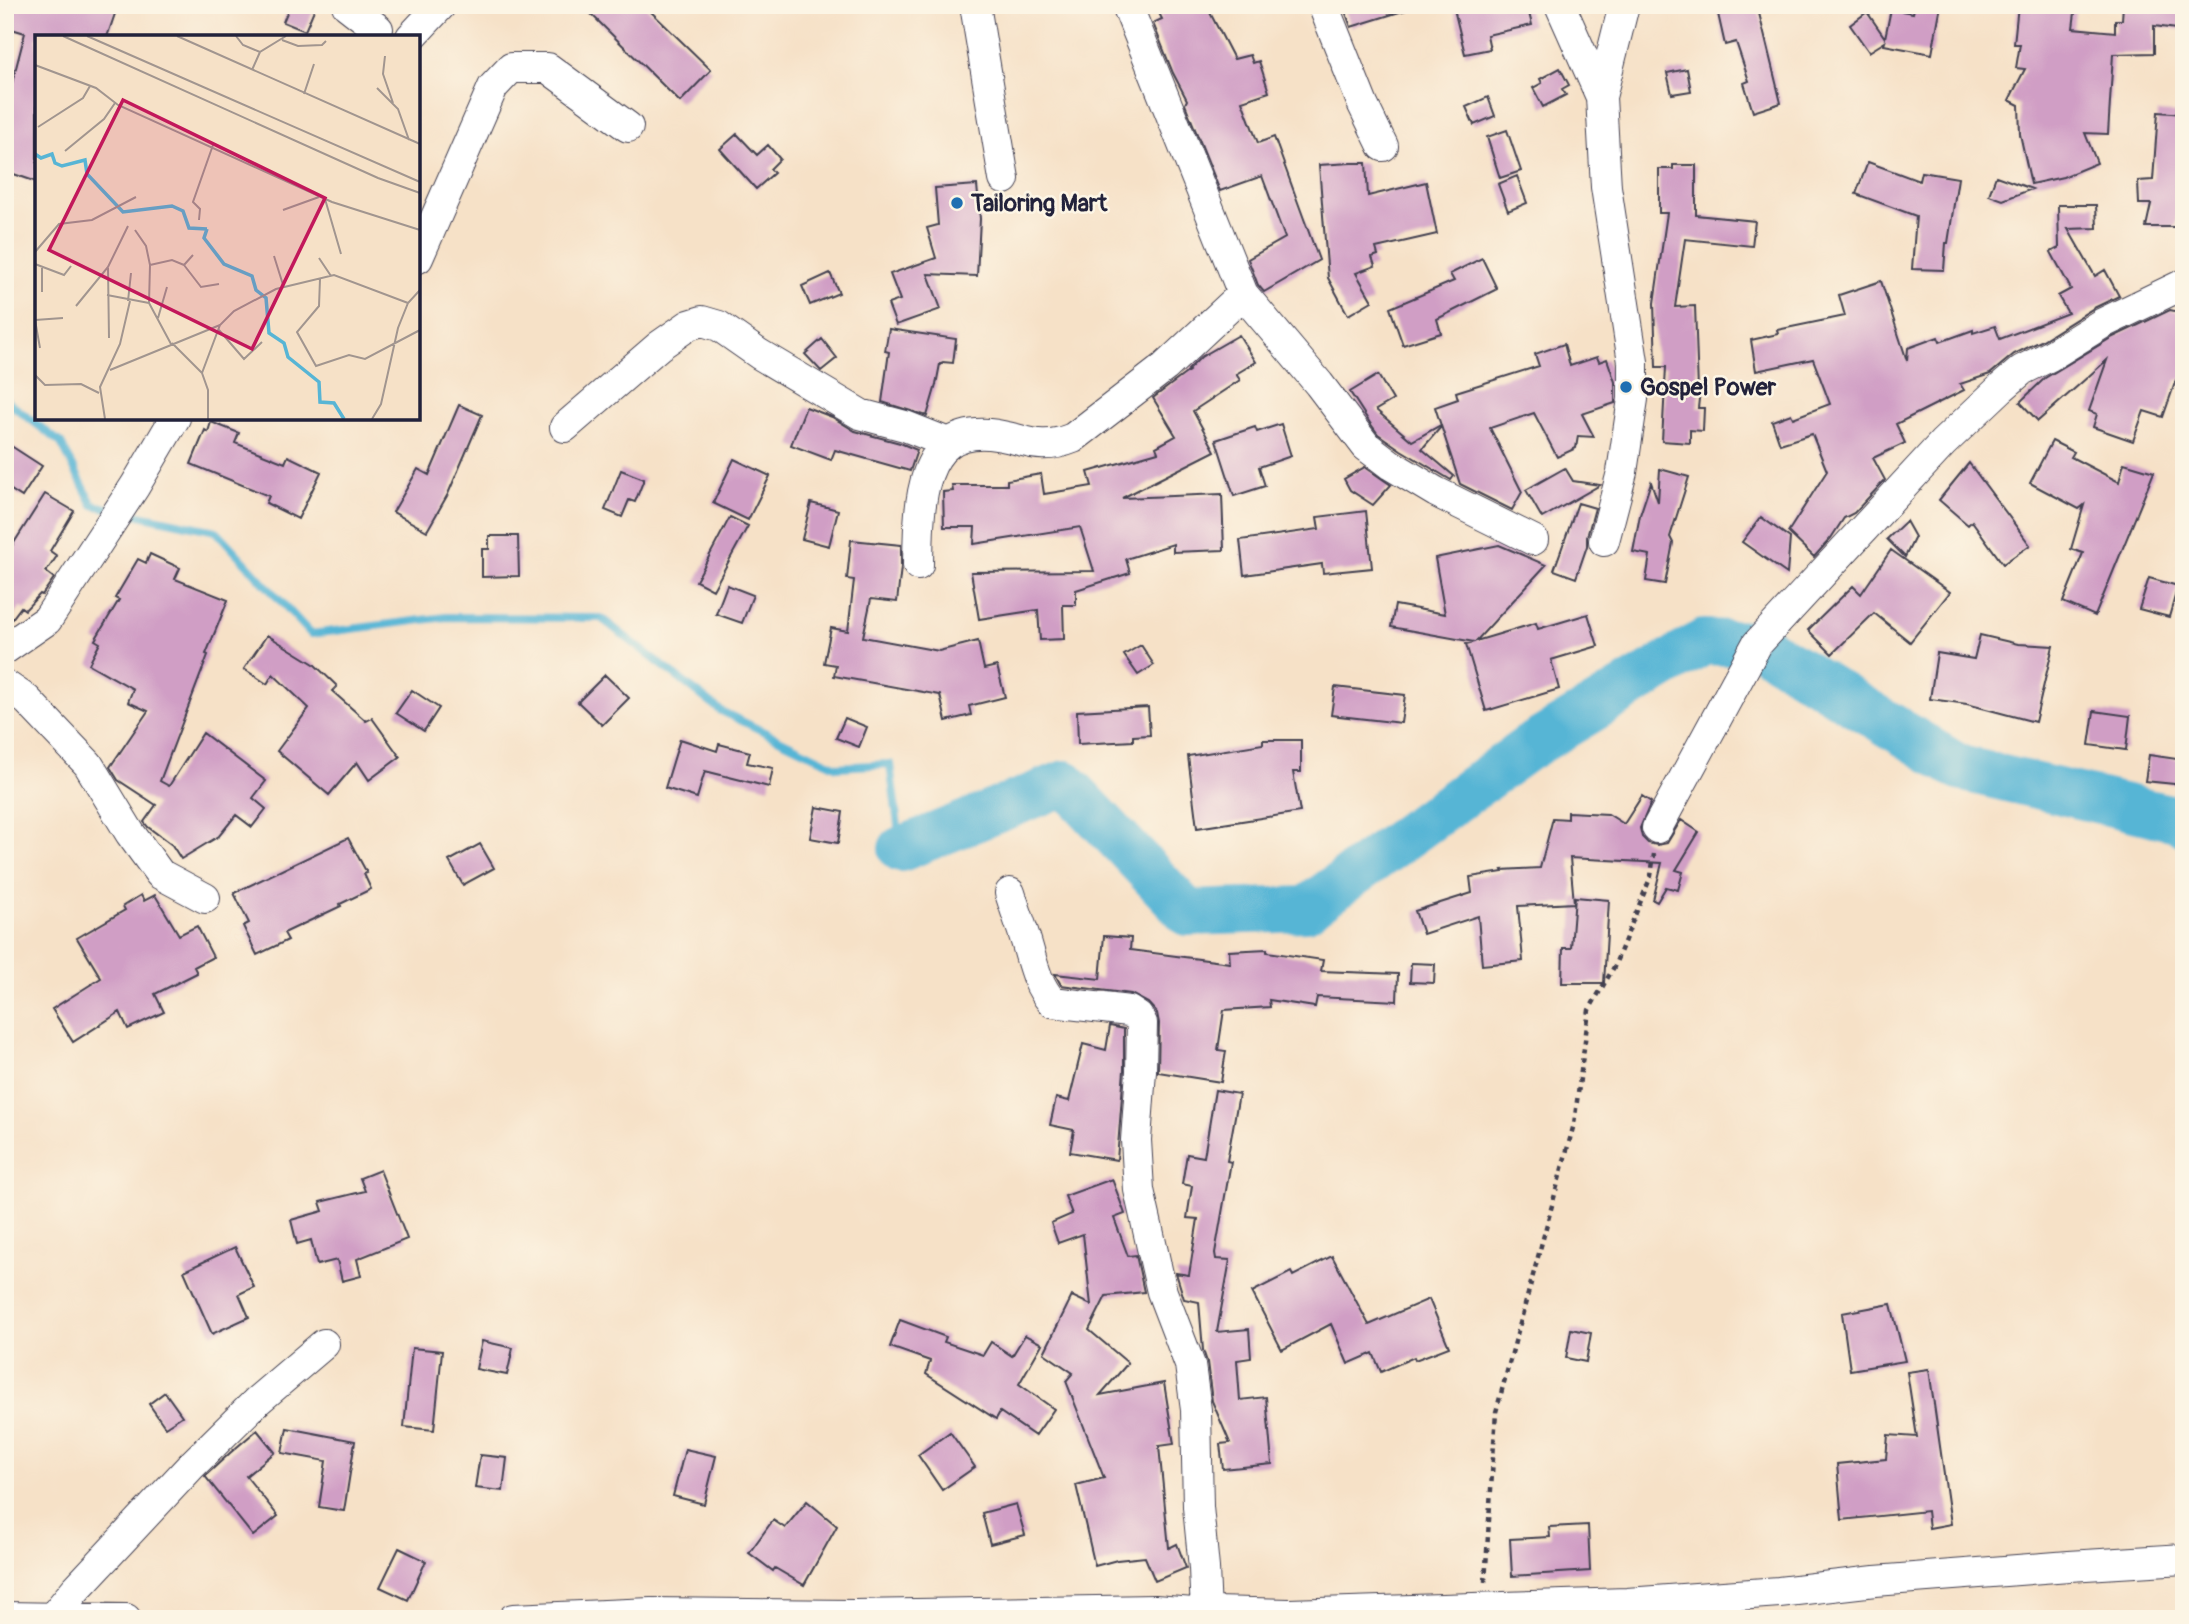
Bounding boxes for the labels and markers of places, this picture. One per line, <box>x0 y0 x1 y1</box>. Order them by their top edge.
place label: Tailoring Mart <box>970 189 1108 218</box>
marker: Tailoring Mart <box>949 195 965 211</box>
place label: Gospel Power <box>1640 373 1777 402</box>
marker: Gospel Power <box>1618 379 1634 395</box>

